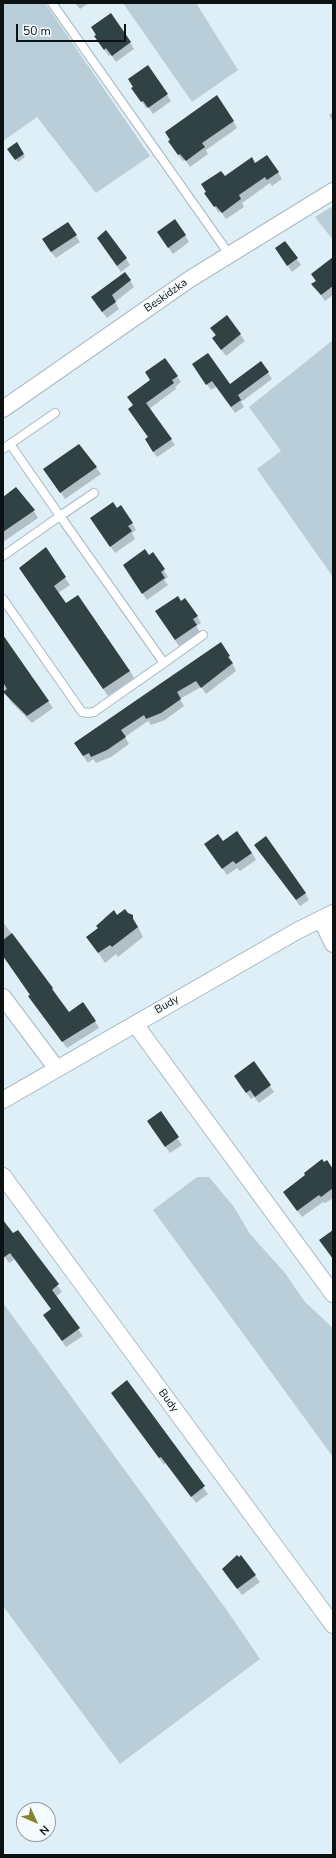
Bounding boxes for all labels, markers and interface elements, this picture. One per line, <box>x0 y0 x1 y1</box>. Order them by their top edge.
scale bar <box>18 16 128 42</box>
text: 50 m <box>23 23 51 39</box>
street label: Beskidzka <box>142 276 190 316</box>
street label: Budy <box>153 993 181 1017</box>
street label: Budy <box>155 1387 181 1415</box>
north arrow <box>16 1802 56 1842</box>
text: N <box>36 1822 52 1838</box>

